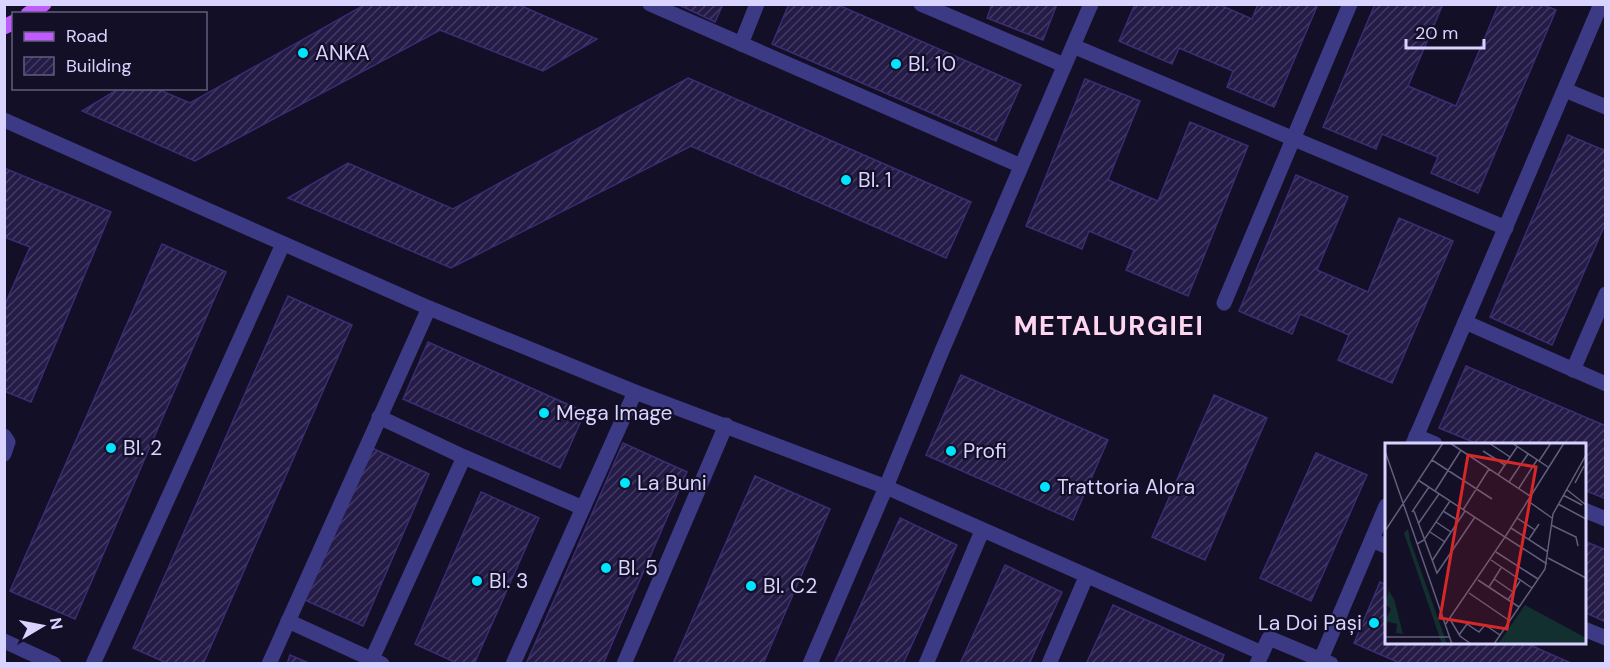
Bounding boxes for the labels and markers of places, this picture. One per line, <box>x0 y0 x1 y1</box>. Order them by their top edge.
place label: ANKA <box>315 39 370 67</box>
marker: ANKA <box>296 46 310 60</box>
place label: Bl. 10 <box>908 50 956 78</box>
marker: Bl. 10 <box>889 57 903 71</box>
place label: Bl. 1 <box>858 166 892 194</box>
marker: Bl. 1 <box>839 173 853 187</box>
place label: Mega Image <box>556 399 673 427</box>
marker: Mega Image <box>537 406 551 420</box>
place label: Bl. 2 <box>123 434 162 462</box>
place label: Profi <box>963 437 1007 465</box>
marker: Bl. 2 <box>104 441 118 455</box>
marker: Profi <box>944 444 958 458</box>
place label: La Buni <box>637 469 707 497</box>
place label: Trattoria Alora <box>1057 473 1195 501</box>
marker: La Buni <box>618 476 632 490</box>
marker: Trattoria Alora <box>1038 480 1052 494</box>
place label: Bl. 5 <box>618 554 658 582</box>
marker: Bl. 5 <box>599 561 613 575</box>
place label: Bl. 3 <box>489 567 529 595</box>
place label: Bl. C2 <box>763 572 817 600</box>
marker: Bl. 3 <box>470 574 484 588</box>
marker: Bl. C2 <box>744 579 758 593</box>
place label: La Doi Pași <box>1258 609 1362 637</box>
marker: La Doi Pași <box>1367 616 1381 630</box>

